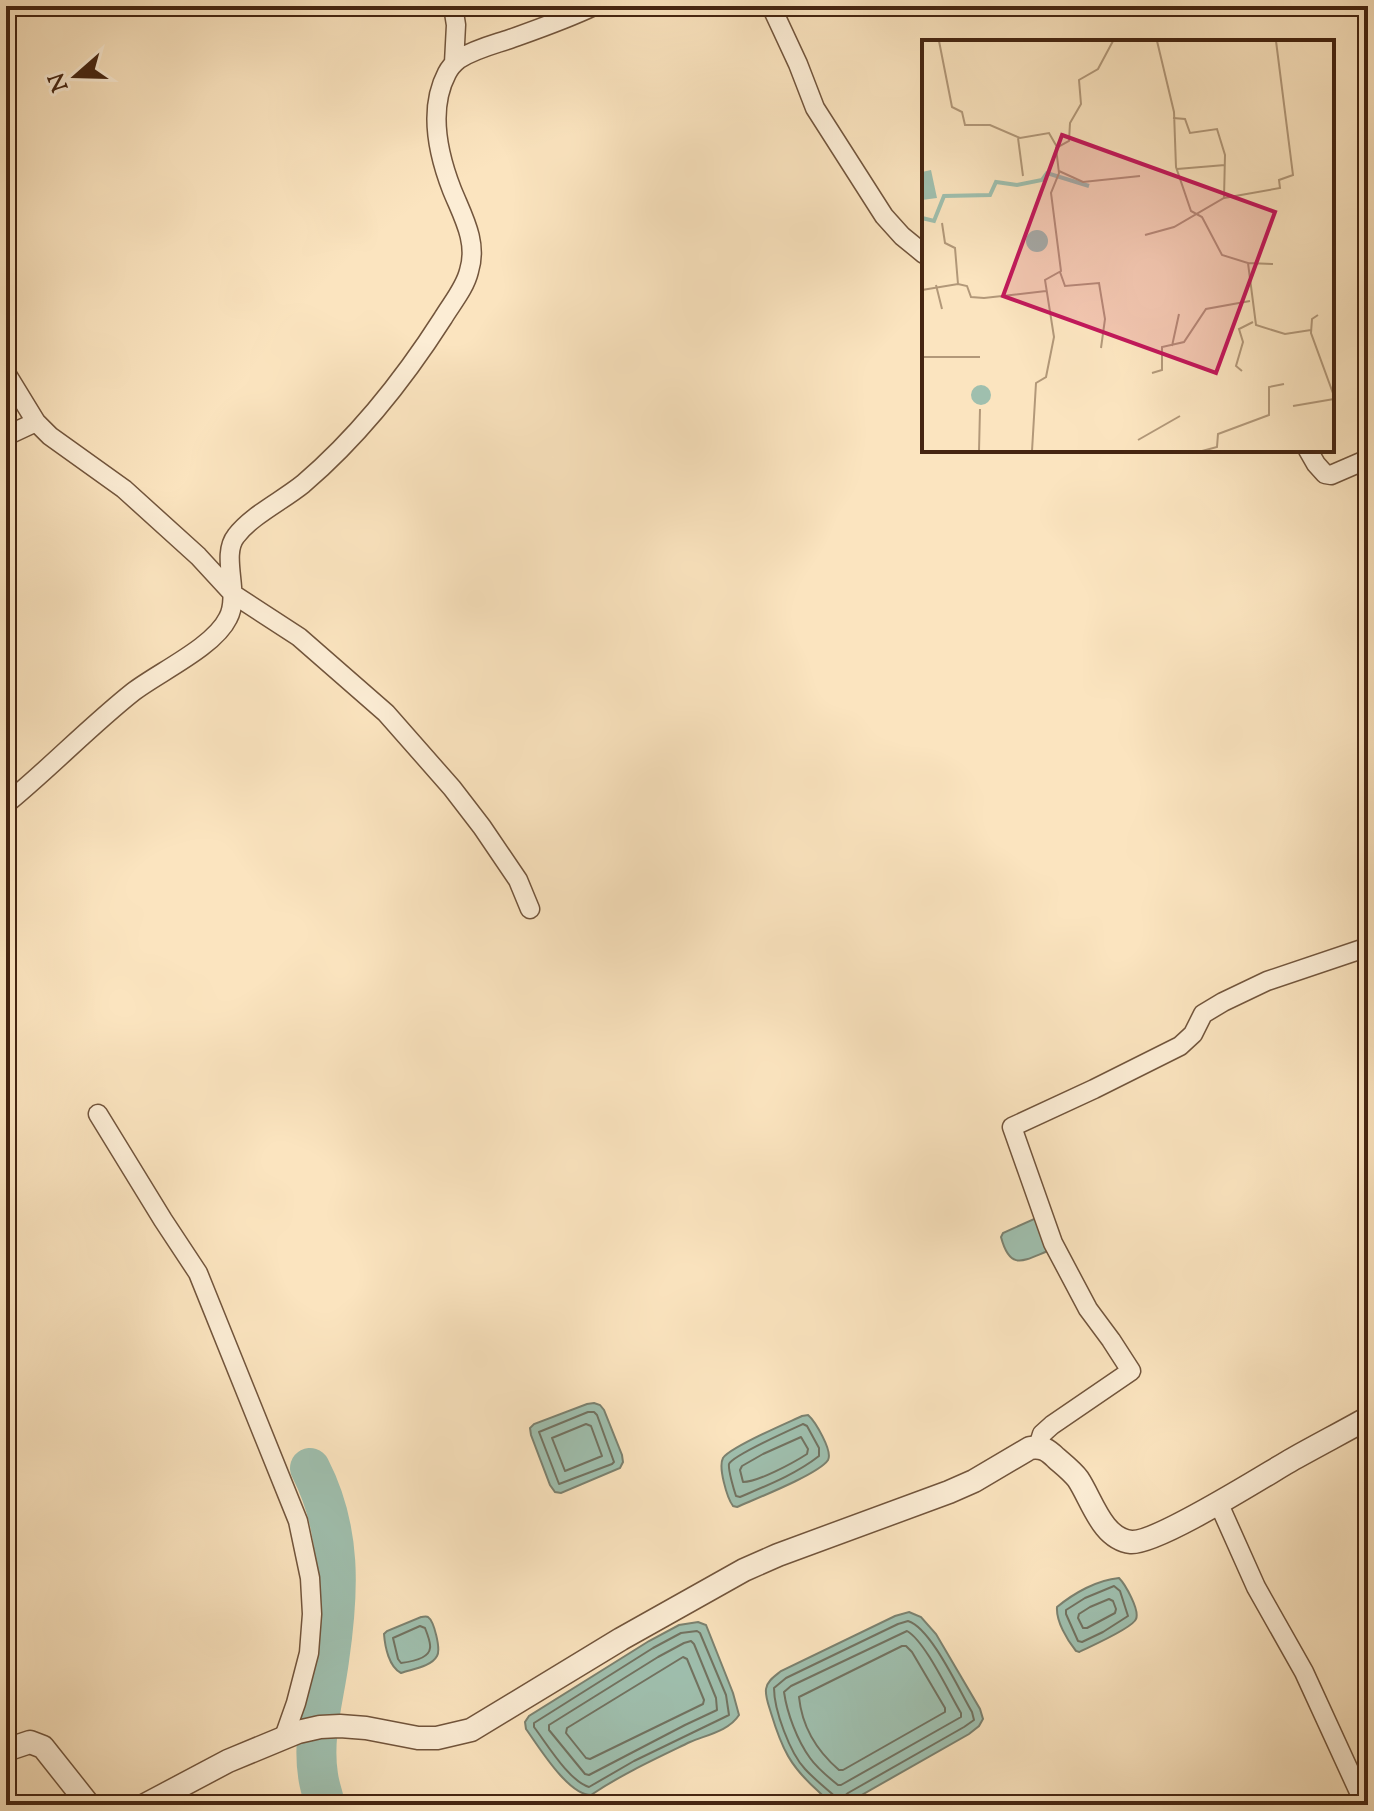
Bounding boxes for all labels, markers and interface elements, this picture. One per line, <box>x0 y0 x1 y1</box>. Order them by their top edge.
north arrow <box>36 36 116 116</box>
inset map <box>922 40 1334 452</box>
text: N <box>42 68 78 96</box>

